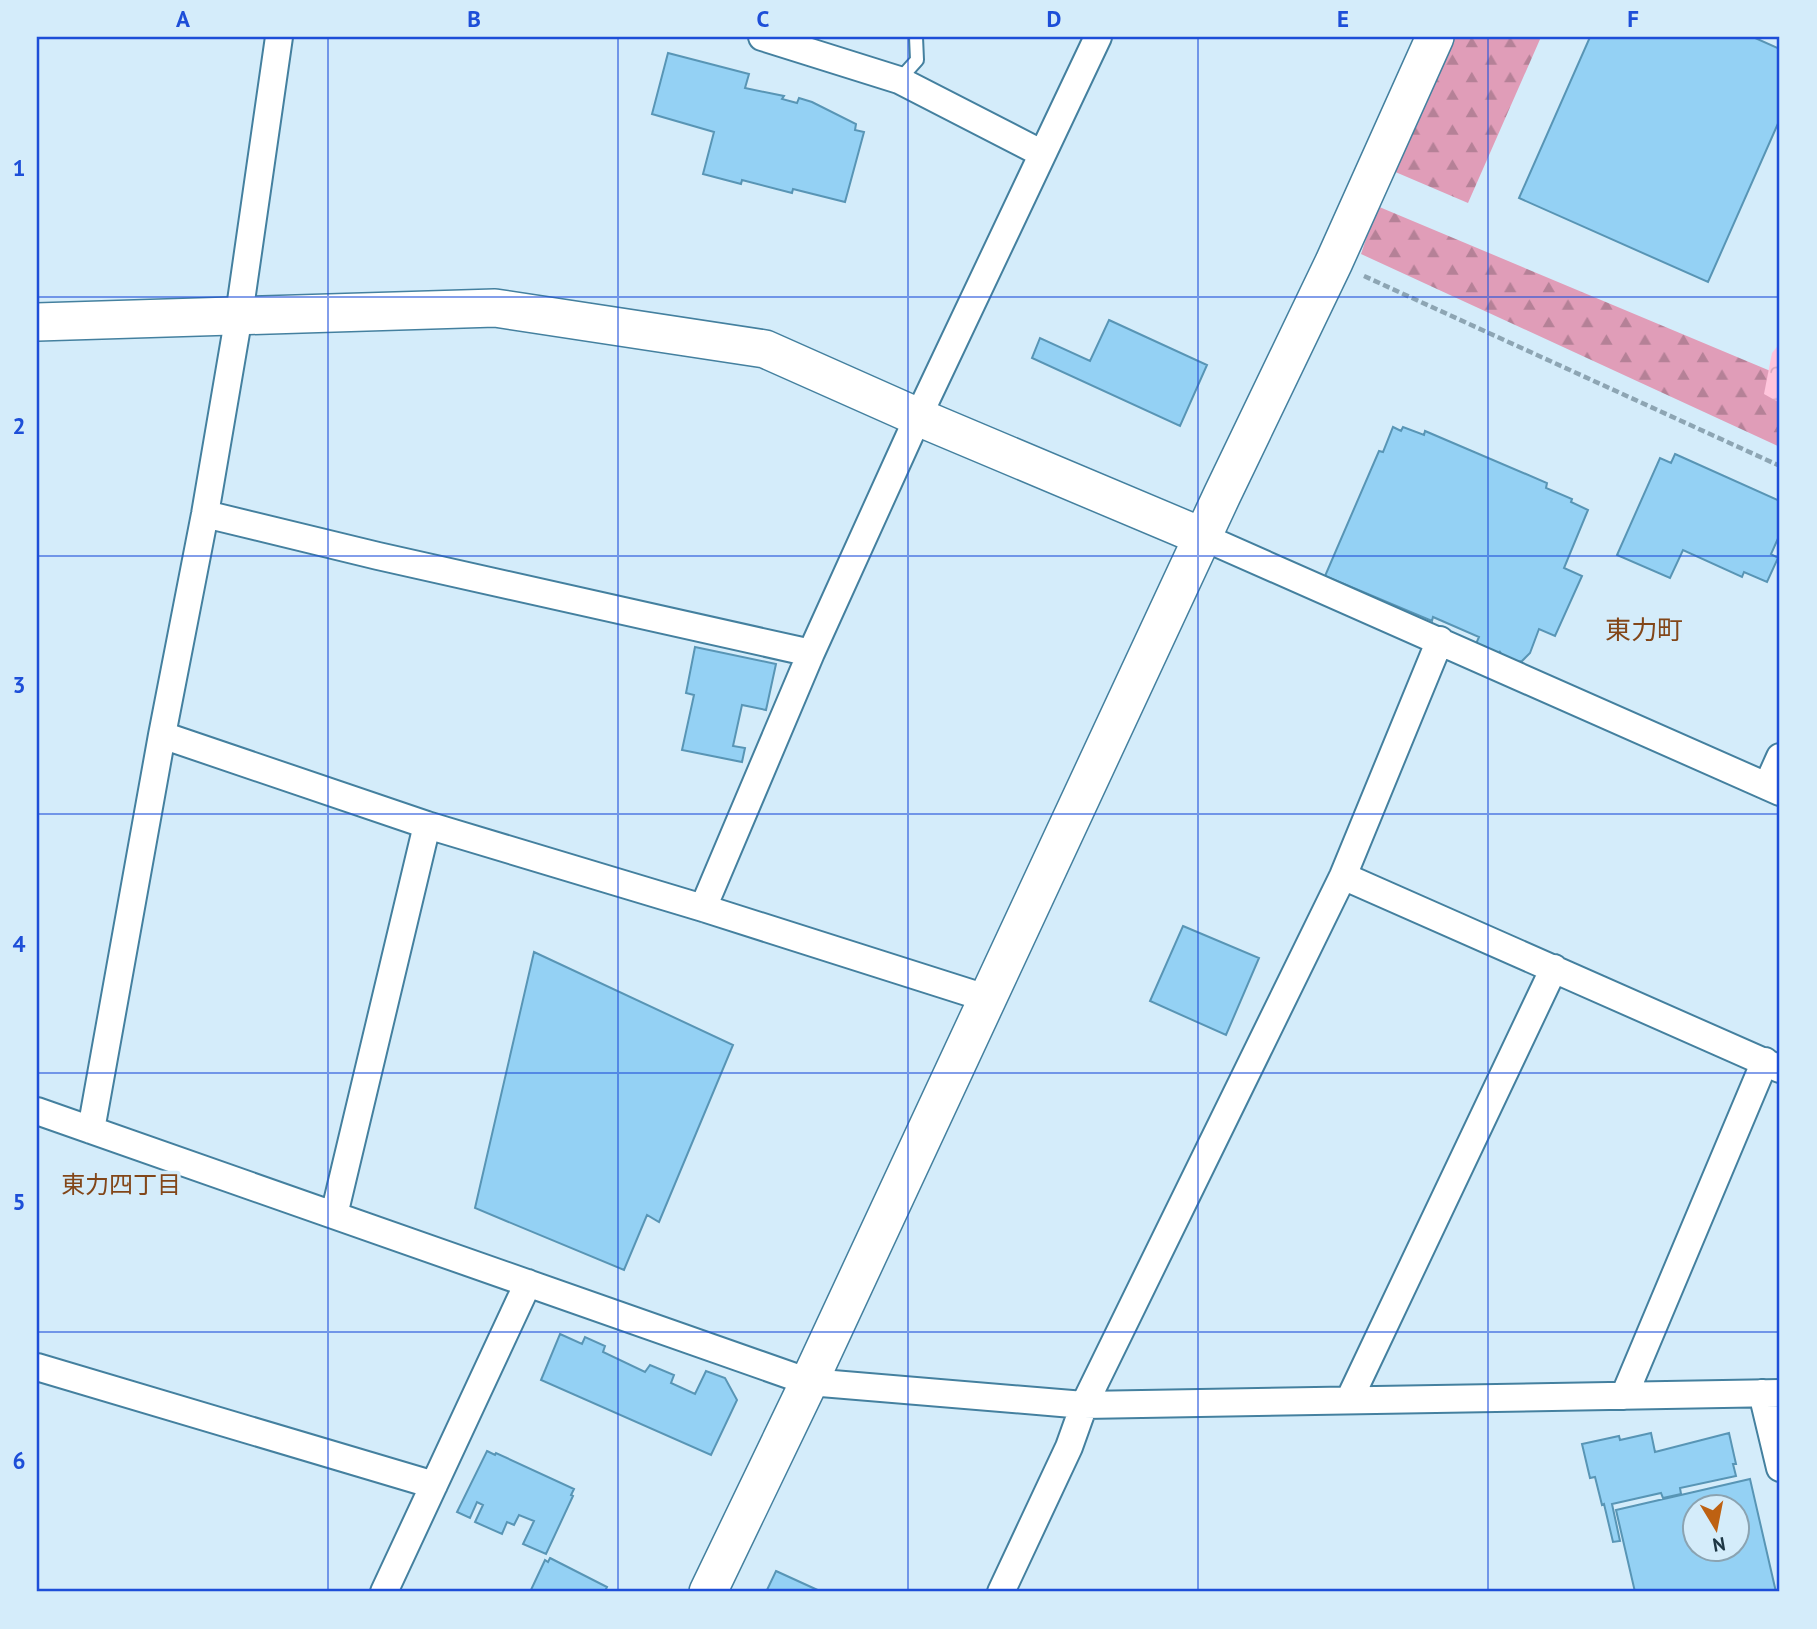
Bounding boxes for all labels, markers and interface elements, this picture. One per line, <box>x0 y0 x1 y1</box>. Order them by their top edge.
text: A <box>176 4 190 33</box>
text: B <box>467 4 481 33</box>
text: C <box>757 4 770 33</box>
text: D <box>1047 4 1061 33</box>
text: E <box>1337 4 1349 33</box>
text: F <box>1627 4 1639 33</box>
text: 1 <box>12 153 26 182</box>
text: 2 <box>12 411 26 440</box>
district label: 東力町 <box>1605 613 1683 646</box>
text: 3 <box>12 670 26 699</box>
text: 4 <box>12 929 26 958</box>
district label: 東力四丁目 <box>61 1169 181 1200</box>
text: 5 <box>12 1187 26 1216</box>
text: 6 <box>12 1446 26 1475</box>
north arrow <box>1680 1492 1750 1562</box>
text: N <box>1711 1532 1727 1558</box>

